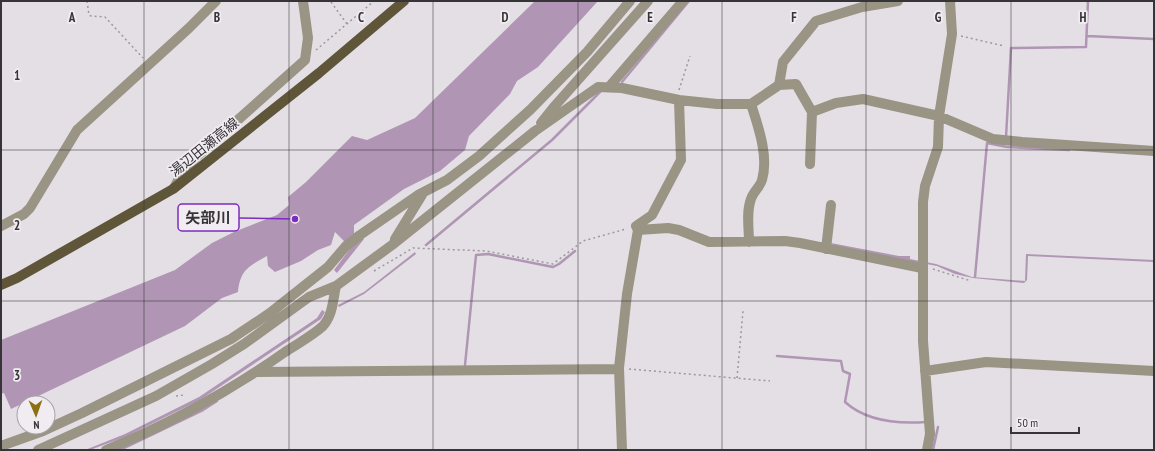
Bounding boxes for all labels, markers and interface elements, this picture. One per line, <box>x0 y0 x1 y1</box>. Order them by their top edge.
text: A <box>68 9 76 26</box>
text: B <box>214 9 220 26</box>
text: C <box>358 9 364 26</box>
text: D <box>502 9 509 26</box>
text: E <box>647 9 653 26</box>
text: F <box>791 9 797 26</box>
text: G <box>935 9 942 26</box>
text: H <box>1080 9 1087 26</box>
text: 1 <box>14 67 20 84</box>
street label: 湯辺田瀬高線 <box>166 114 242 180</box>
callout: 矢部川 <box>178 204 239 231</box>
text: 矢部川 <box>185 208 231 227</box>
text: 2 <box>14 217 20 234</box>
text: 3 <box>14 367 20 384</box>
north arrow <box>16 395 56 435</box>
scale bar <box>1011 409 1079 435</box>
text: 50 m <box>1017 415 1038 430</box>
text: N <box>33 418 40 432</box>

